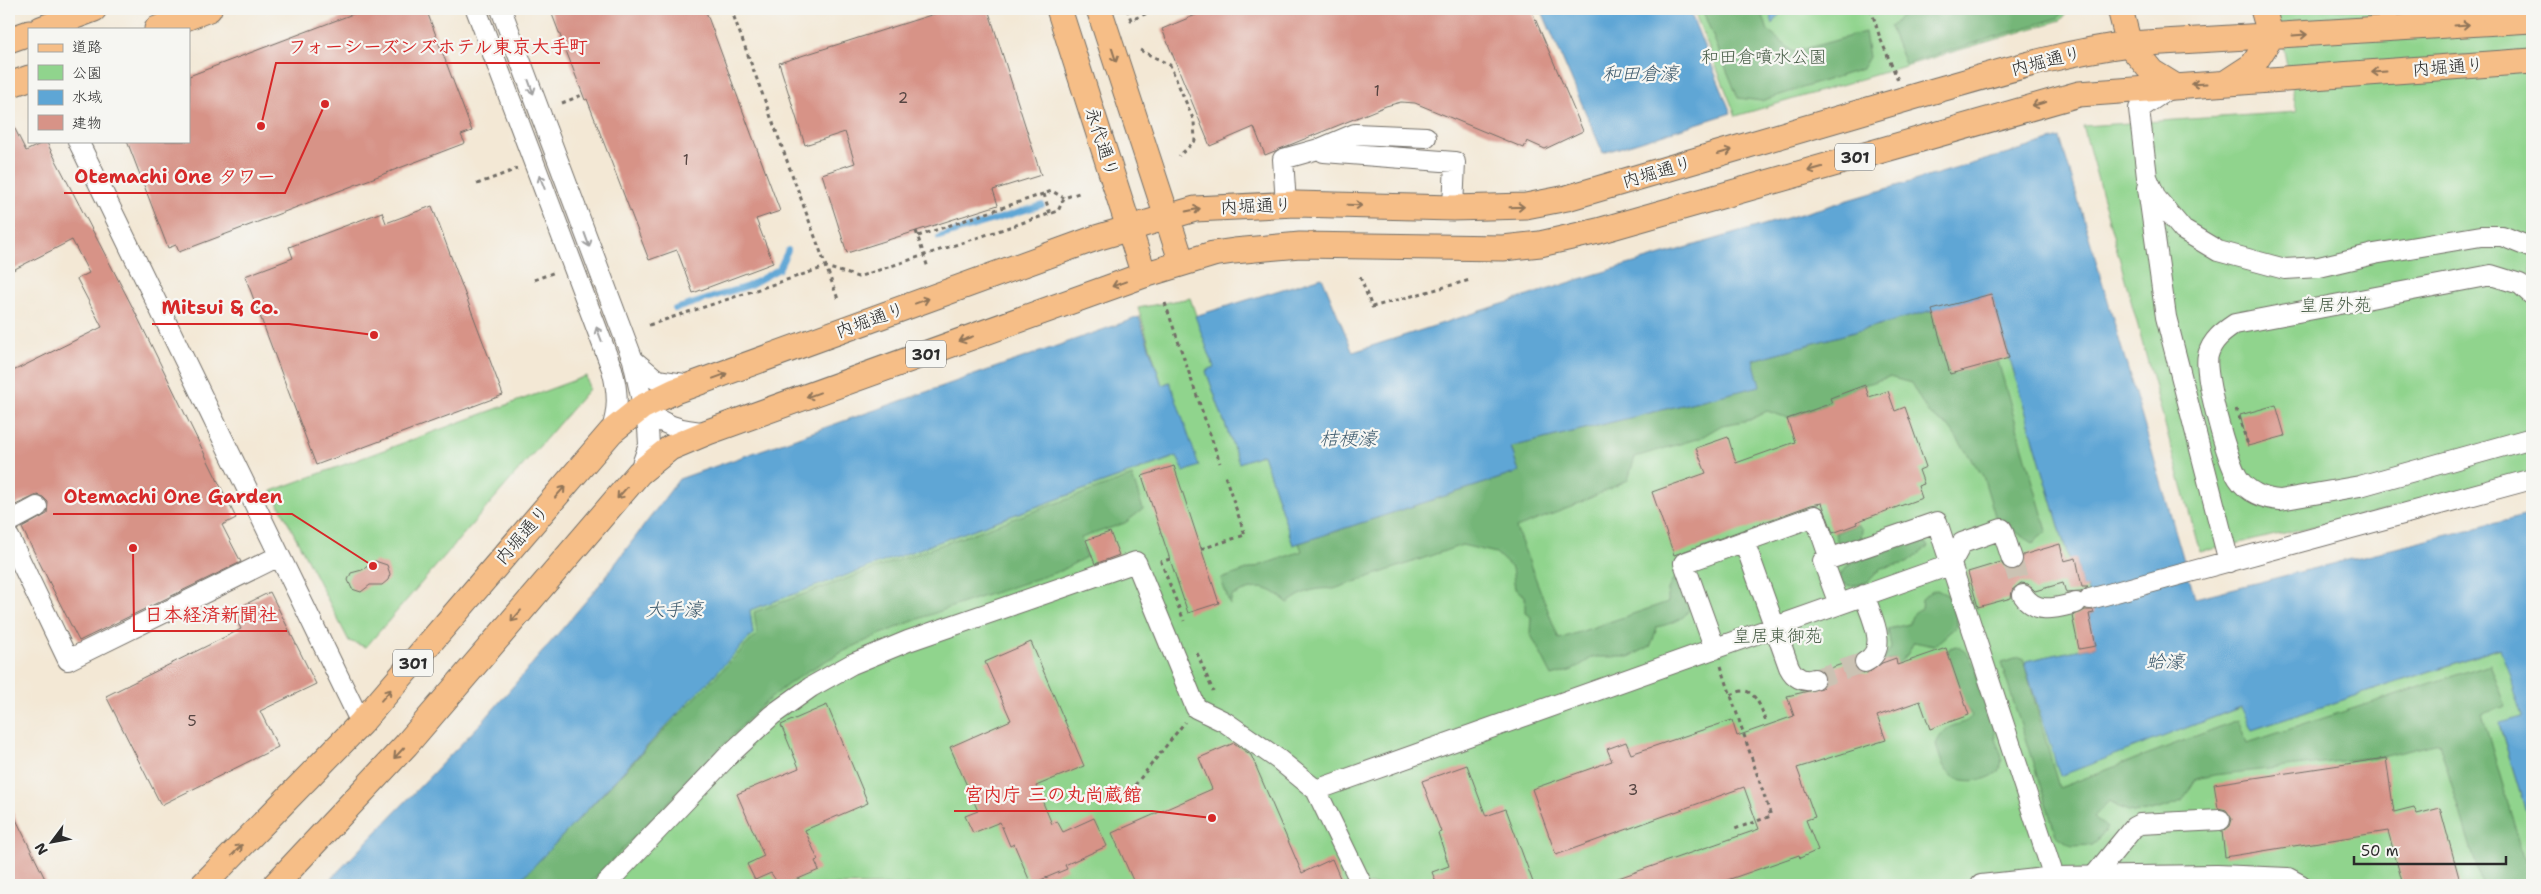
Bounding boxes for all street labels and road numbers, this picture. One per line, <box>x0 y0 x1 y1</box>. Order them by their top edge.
street label: 内堀通り <box>2008 41 2084 81</box>
street label: 内堀通り <box>2411 53 2485 81</box>
street label: 永代通り <box>1079 104 1125 180</box>
road number: 301 <box>1835 144 1875 170</box>
street label: 内堀通り <box>1619 151 1695 193</box>
street label: 内堀通り <box>1220 193 1292 219</box>
street label: 内堀通り <box>832 296 908 344</box>
road number: 301 <box>906 340 946 368</box>
street label: 内堀通り <box>489 500 555 570</box>
road number: 301 <box>393 650 433 676</box>

